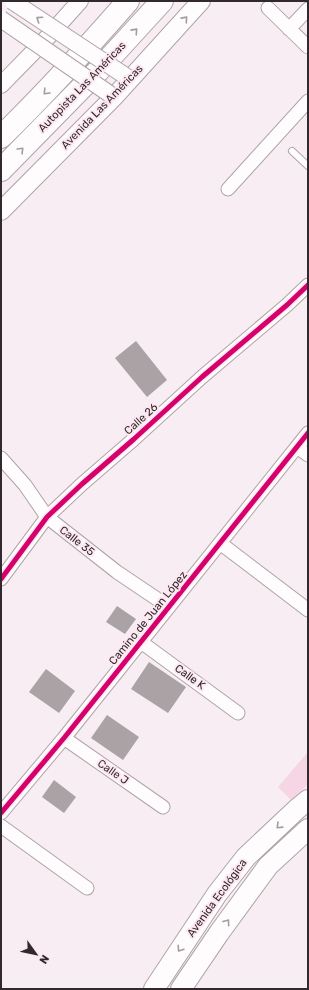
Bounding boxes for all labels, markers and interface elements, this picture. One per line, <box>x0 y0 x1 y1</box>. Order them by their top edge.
one-way arrow <box>180 16 187 24</box>
one-way arrow <box>37 17 44 24</box>
one-way arrow <box>130 28 138 36</box>
street label: Autopista Las Américas <box>35 39 129 135</box>
street label: Avenida Las Américas <box>58 62 146 152</box>
one-way arrow <box>43 87 51 95</box>
one-way arrow <box>16 147 24 155</box>
street label: Calle 26 <box>122 400 161 437</box>
street label: Calle 35 <box>57 523 97 559</box>
street label: Camino de Juan López <box>106 568 190 667</box>
street label: Calle K <box>172 662 208 693</box>
street label: Calle J <box>95 757 131 787</box>
one-way arrow <box>276 821 284 829</box>
street label: Avenida Ecológica <box>184 857 250 939</box>
one-way arrow <box>222 920 229 927</box>
north arrow <box>16 934 56 974</box>
one-way arrow <box>178 945 185 952</box>
text: N <box>36 952 52 966</box>

